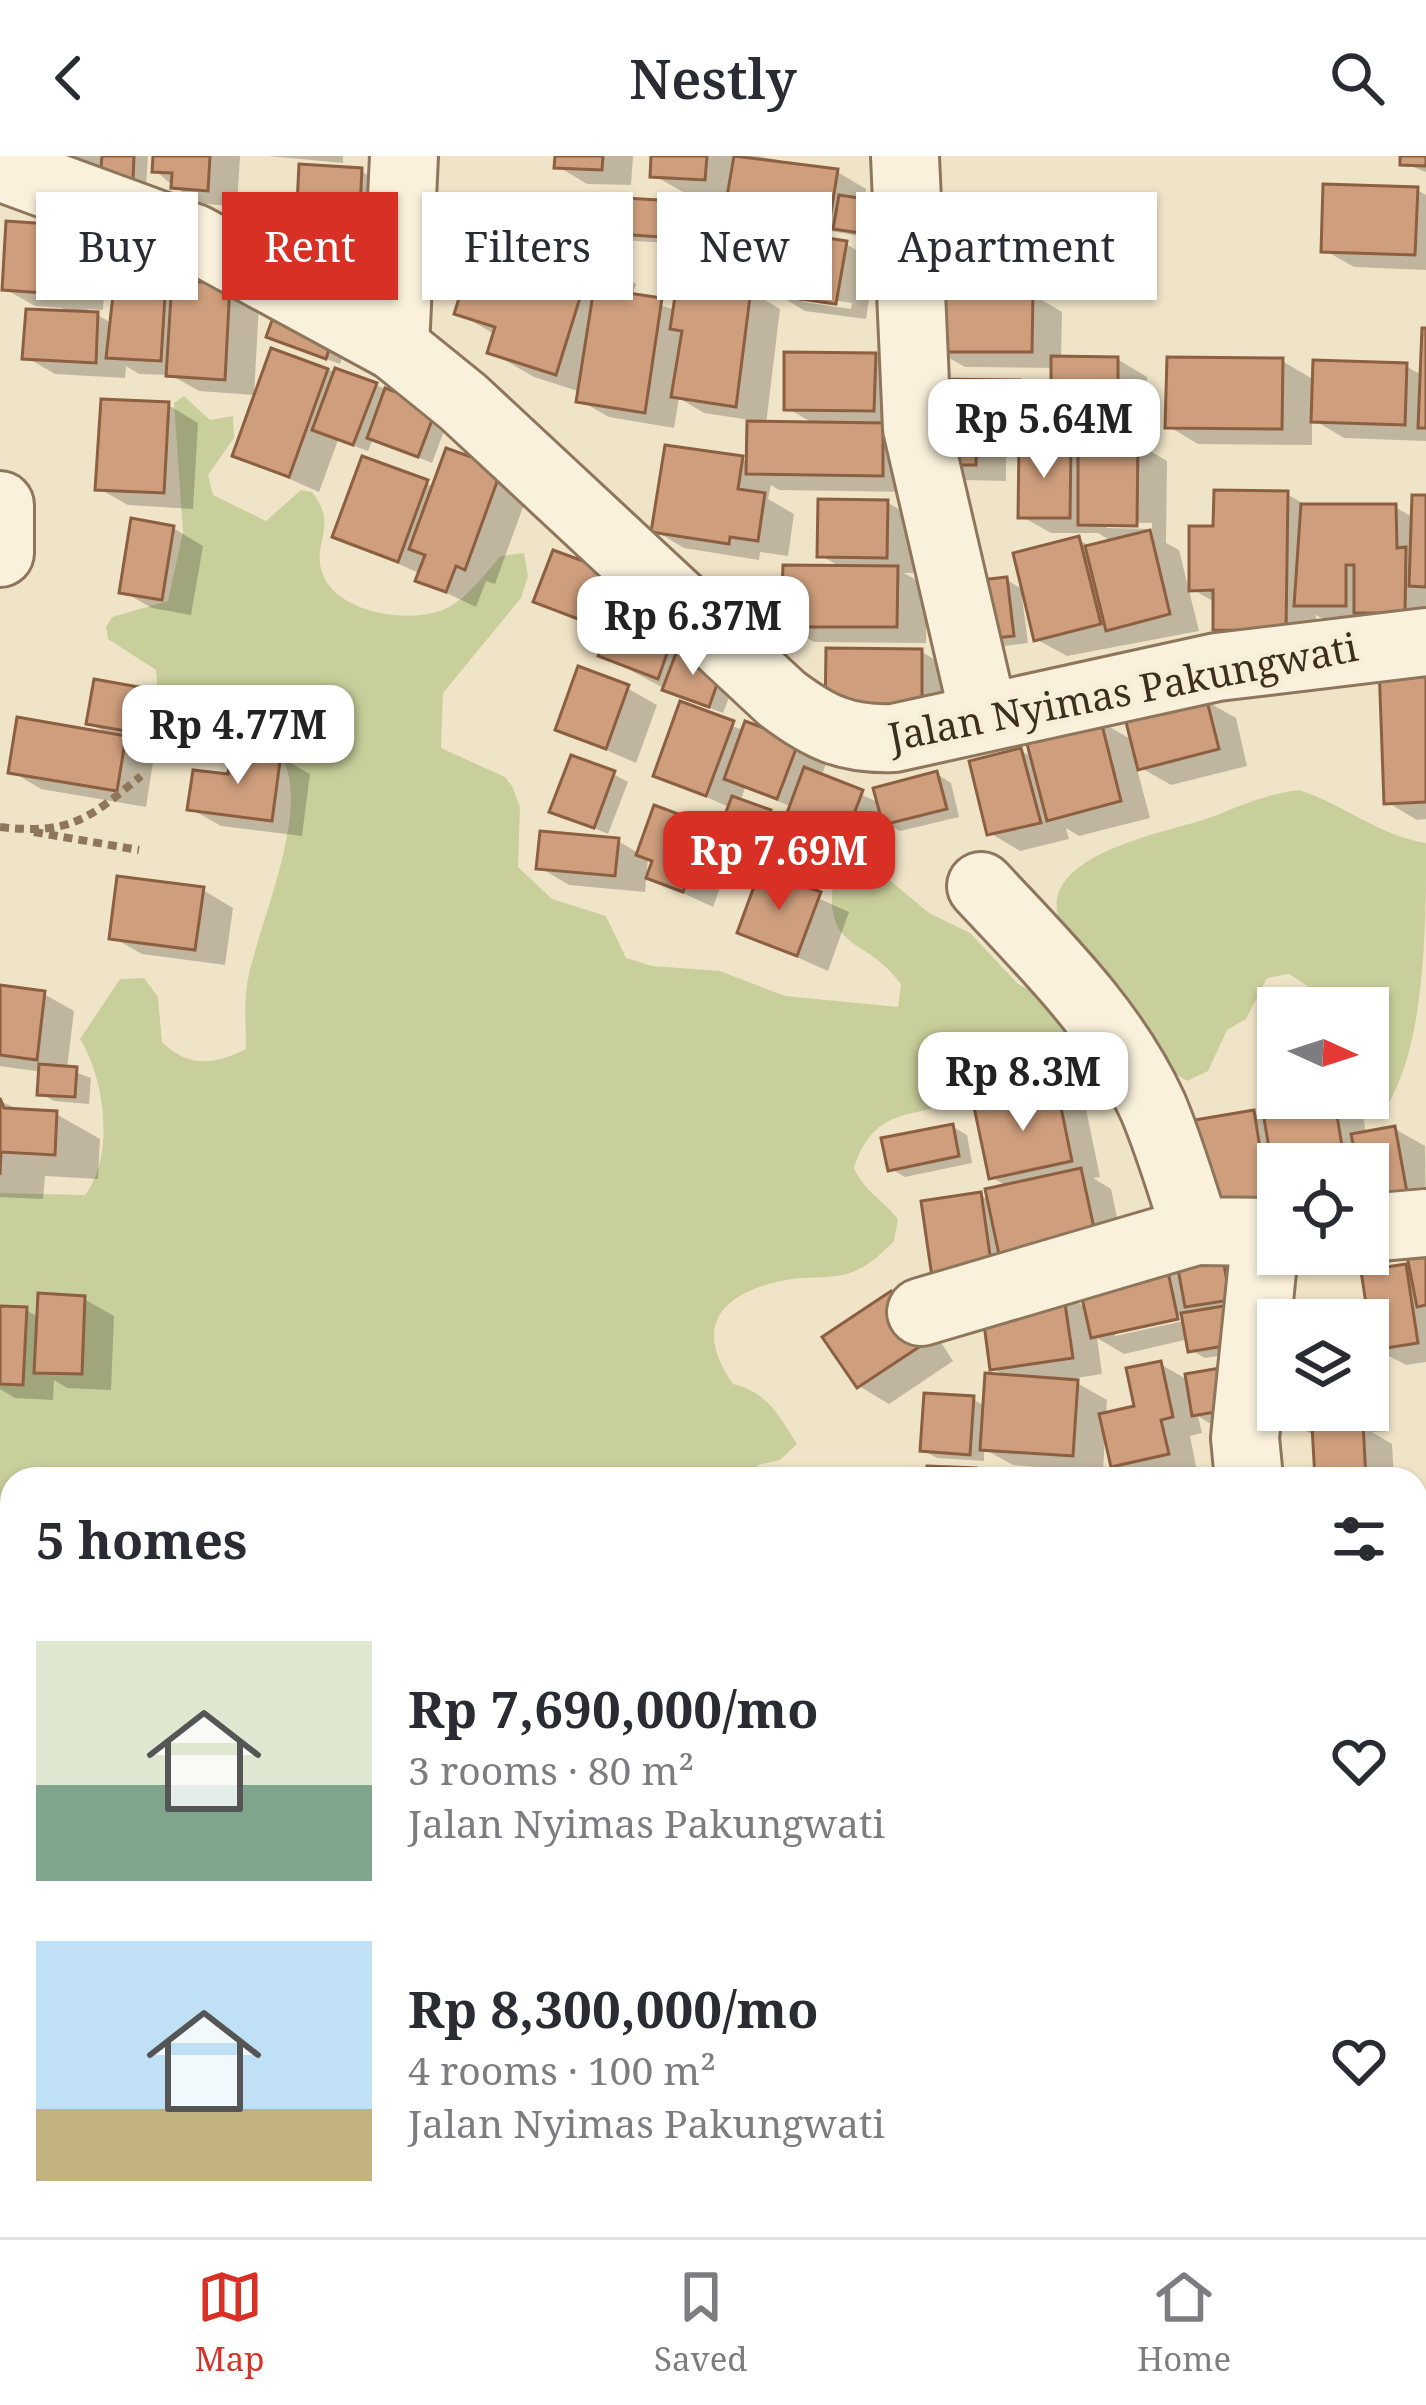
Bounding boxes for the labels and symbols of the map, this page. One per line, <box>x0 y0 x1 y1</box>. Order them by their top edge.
pin: Rp 5.64M <box>920 379 1168 481</box>
pin: Rp 6.37M <box>569 576 817 678</box>
street label: Jalan Nyimas Pakungwati <box>883 619 1362 762</box>
pin: Rp 4.77M <box>114 685 362 787</box>
pin: Rp 7.69M <box>655 811 903 913</box>
north arrow <box>1257 987 1389 1119</box>
pin: Rp 8.3M <box>912 1032 1134 1134</box>

